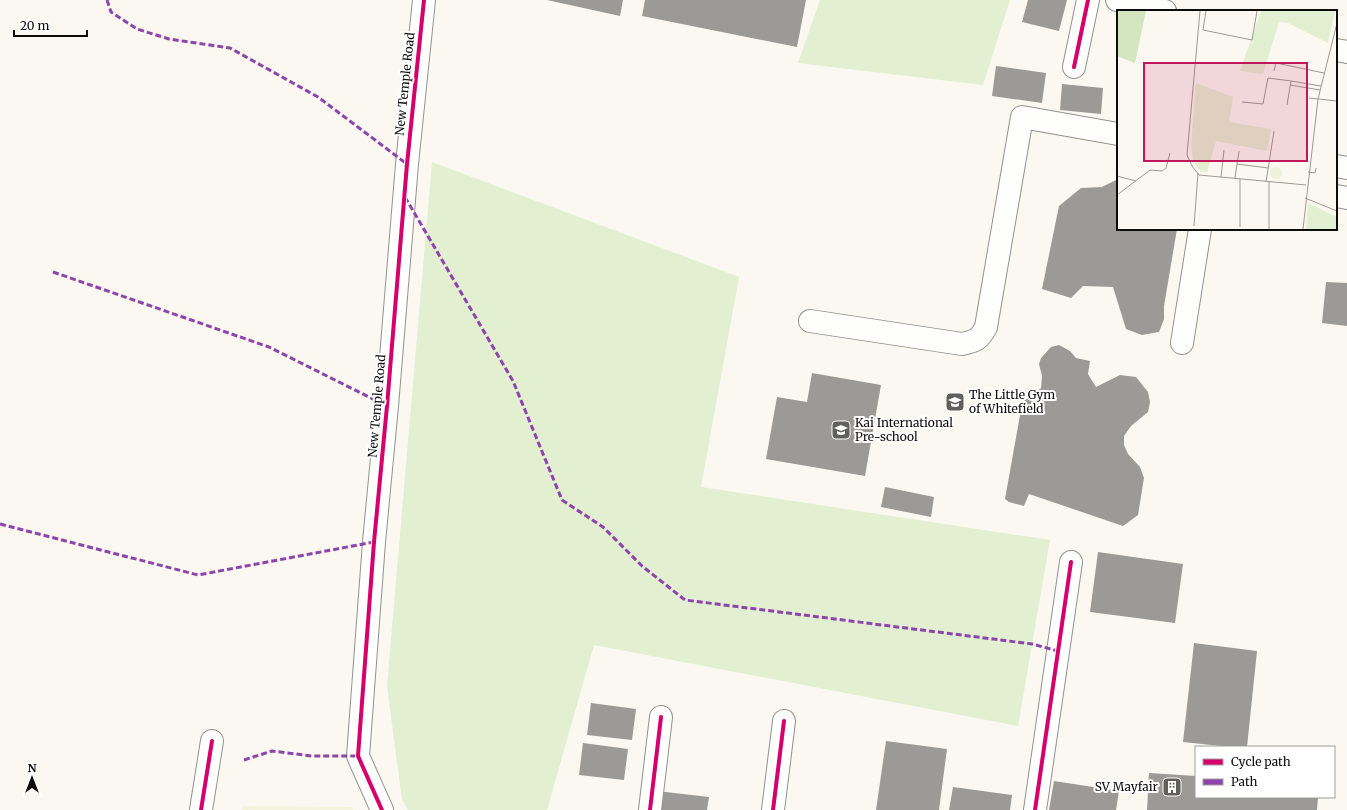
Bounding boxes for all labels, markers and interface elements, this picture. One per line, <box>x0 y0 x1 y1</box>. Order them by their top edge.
inset map <box>1117 10 1337 230</box>
scale bar <box>14 12 87 38</box>
text: 20 m <box>20 18 49 33</box>
street label: New Temple Road <box>392 32 417 136</box>
street label: New Temple Road <box>365 354 388 458</box>
place label: The Little Gym of Whitefield <box>969 387 1055 416</box>
school or university icon: The Little Gym of Whitefield <box>944 391 966 413</box>
place label: Kai International Pre-school <box>855 415 953 444</box>
school or university icon: Kai International Pre-school <box>830 419 852 441</box>
legend <box>1195 746 1335 798</box>
text: Cycle path <box>1231 754 1291 769</box>
north arrow <box>12 758 52 798</box>
text: N <box>28 761 37 775</box>
text: Path <box>1231 774 1257 789</box>
building icon: SV Mayfair <box>1161 776 1183 798</box>
place label: SV Mayfair <box>1095 779 1159 794</box>

